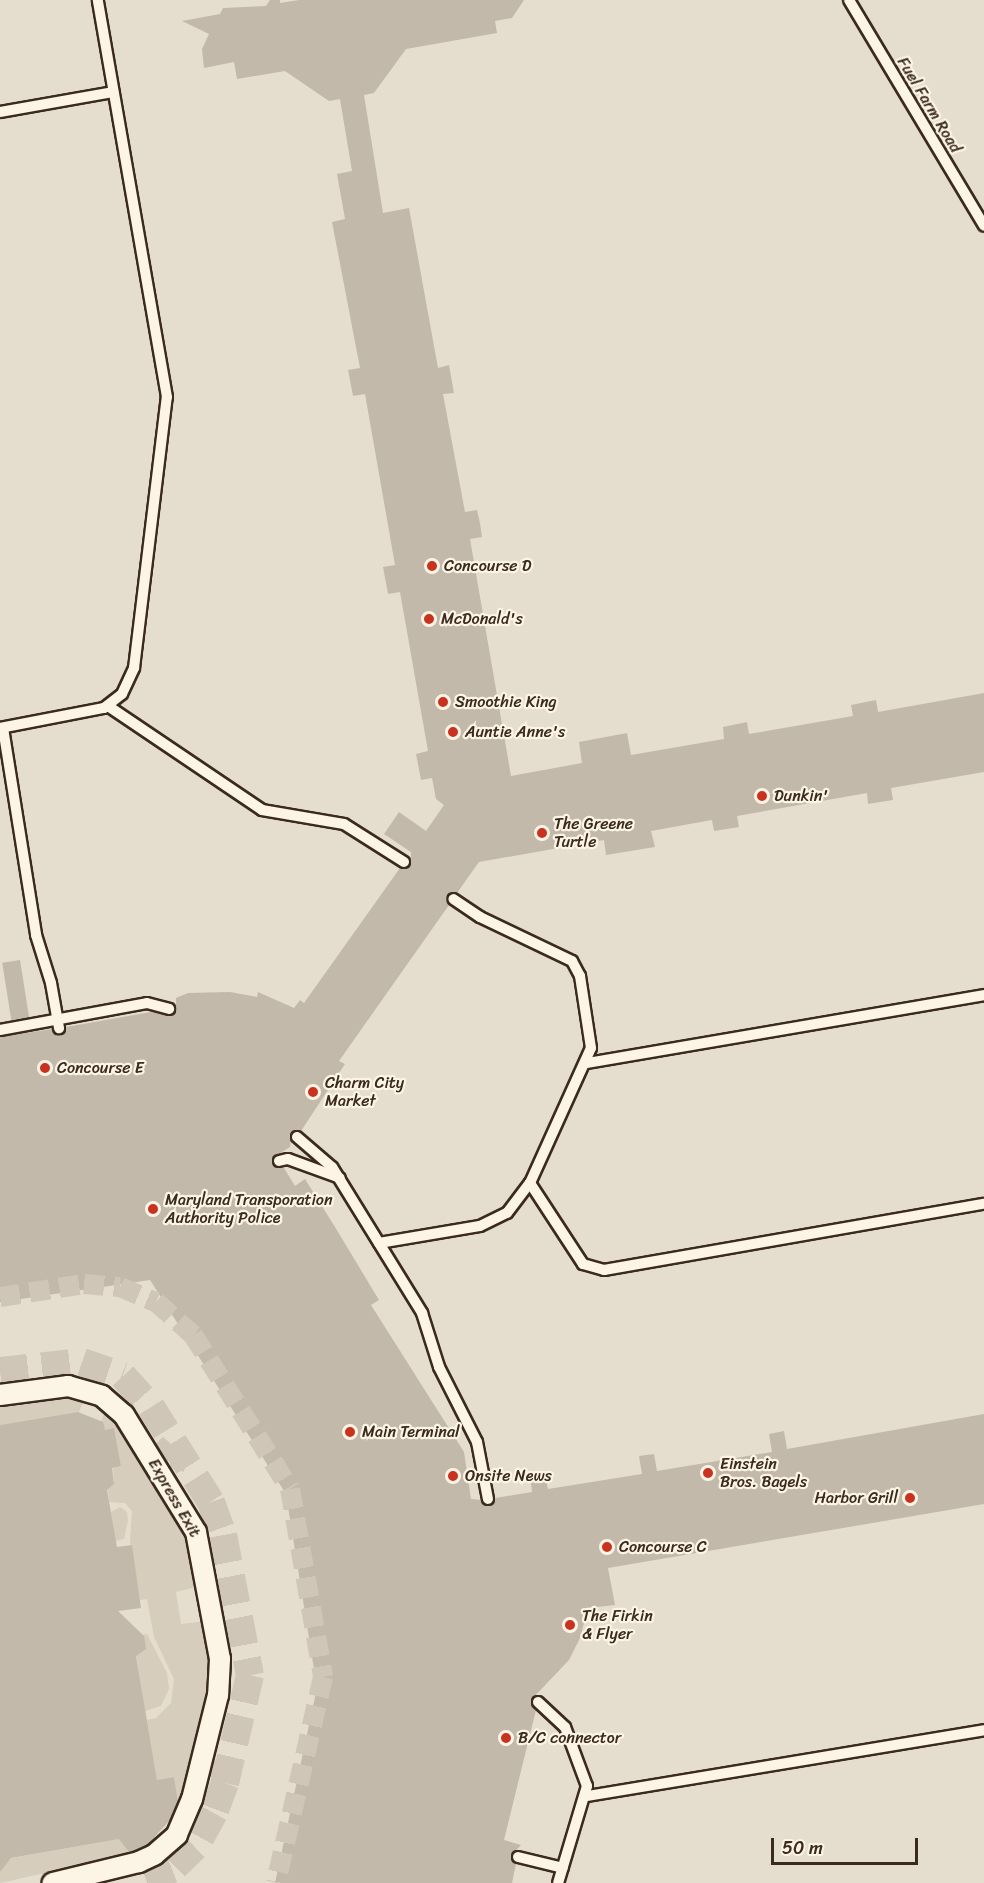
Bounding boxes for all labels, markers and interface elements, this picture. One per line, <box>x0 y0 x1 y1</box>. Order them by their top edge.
street label: Fuel Farm Road <box>893 54 965 156</box>
place label: Concourse D <box>444 556 531 576</box>
marker: Concourse D <box>425 559 439 573</box>
place label: McDonald's <box>441 609 523 629</box>
marker: McDonald's <box>422 612 436 626</box>
place label: Smoothie King <box>455 692 557 712</box>
marker: Smoothie King <box>436 695 450 709</box>
place label: Auntie Anne's <box>465 722 565 742</box>
marker: Auntie Anne's <box>446 725 460 739</box>
place label: Dunkin' <box>774 786 828 806</box>
marker: Dunkin' <box>755 789 769 803</box>
place label: The Greene Turtle <box>554 814 633 852</box>
marker: The Greene Turtle <box>535 826 549 840</box>
place label: Concourse E <box>57 1058 144 1078</box>
marker: Concourse E <box>38 1061 52 1075</box>
place label: Charm City Market <box>325 1073 404 1111</box>
marker: Charm City Market <box>306 1085 320 1099</box>
place label: Maryland Transporation Authority Police <box>165 1190 331 1228</box>
marker: Maryland Transporation Authority Police <box>146 1202 160 1216</box>
place label: Main Terminal <box>362 1422 461 1442</box>
marker: Main Terminal <box>343 1425 357 1439</box>
place label: Einstein Bros. Bagels <box>720 1454 807 1492</box>
street label: Express Exit <box>144 1455 204 1541</box>
place label: Onsite News <box>465 1466 552 1486</box>
marker: Einstein Bros. Bagels <box>701 1466 715 1480</box>
marker: Onsite News <box>446 1469 460 1483</box>
place label: Harbor Grill <box>815 1488 898 1508</box>
marker: Harbor Grill <box>903 1491 917 1505</box>
place label: Concourse C <box>619 1537 707 1557</box>
marker: Concourse C <box>600 1540 614 1554</box>
place label: The Firkin & Flyer <box>582 1606 653 1644</box>
marker: The Firkin & Flyer <box>563 1618 577 1632</box>
place label: B/C connector <box>518 1728 621 1748</box>
marker: B/C connector <box>499 1731 513 1745</box>
scale bar <box>774 1826 921 1864</box>
text: 50 m <box>782 1832 823 1864</box>

